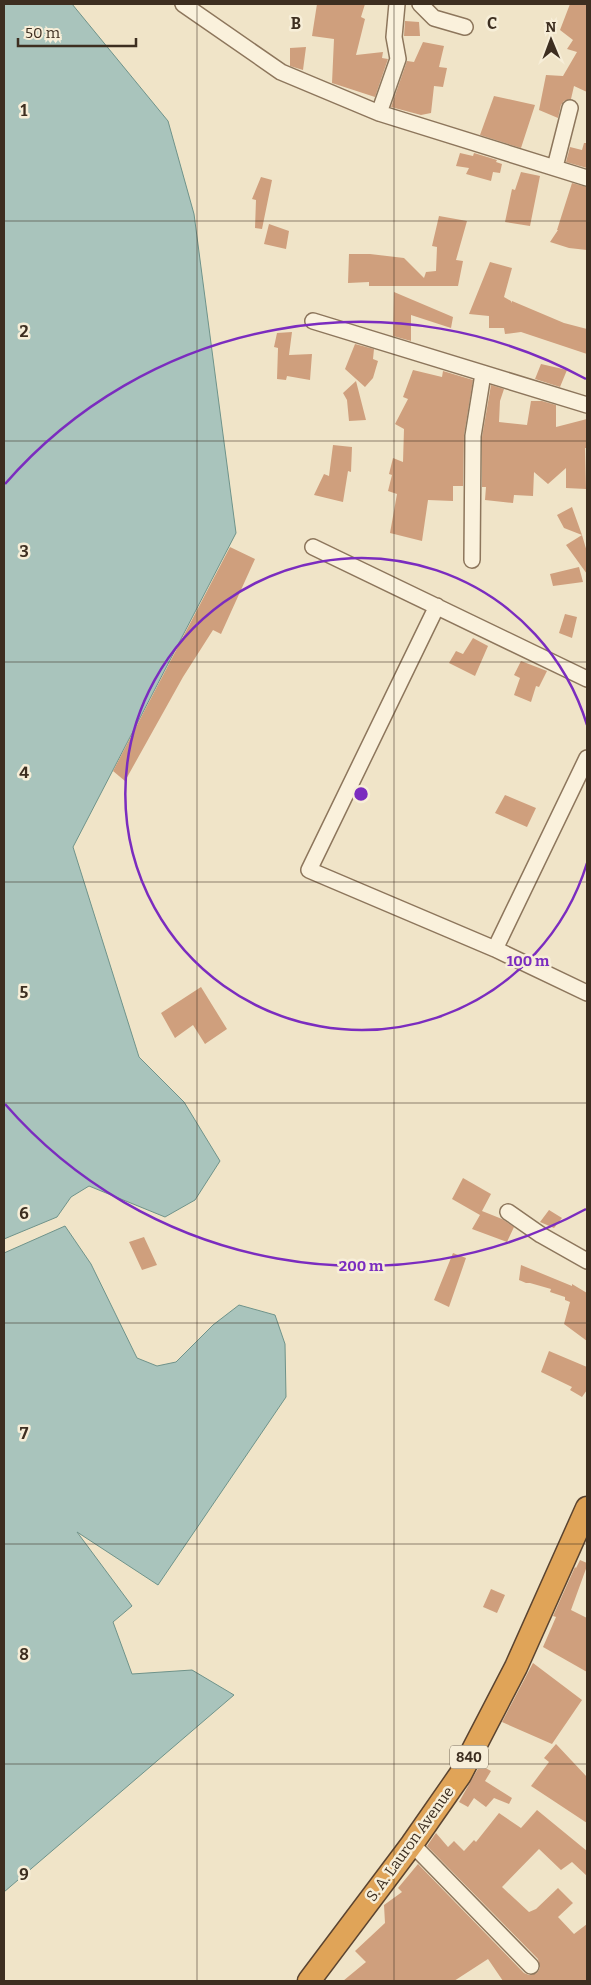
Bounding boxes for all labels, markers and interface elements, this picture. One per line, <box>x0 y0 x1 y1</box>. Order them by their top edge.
text: B <box>291 14 301 33</box>
text: C <box>487 14 497 33</box>
scale bar <box>18 15 135 47</box>
north arrow <box>526 15 576 65</box>
text: N <box>545 19 557 36</box>
text: 50 m <box>25 24 61 42</box>
text: 1 <box>21 101 28 120</box>
text: 2 <box>19 322 29 341</box>
text: 3 <box>19 542 29 561</box>
text: 4 <box>19 763 29 782</box>
centre of rings <box>352 785 370 803</box>
text: 100 m <box>507 952 550 970</box>
text: 5 <box>20 983 29 1002</box>
text: 6 <box>19 1204 29 1223</box>
text: 200 m <box>339 1257 384 1275</box>
text: 7 <box>20 1424 29 1443</box>
text: 8 <box>19 1645 29 1664</box>
road number: 840 <box>450 1745 488 1768</box>
street label: S. A. Lauron Avenue <box>362 1783 458 1905</box>
text: 9 <box>19 1865 29 1884</box>

